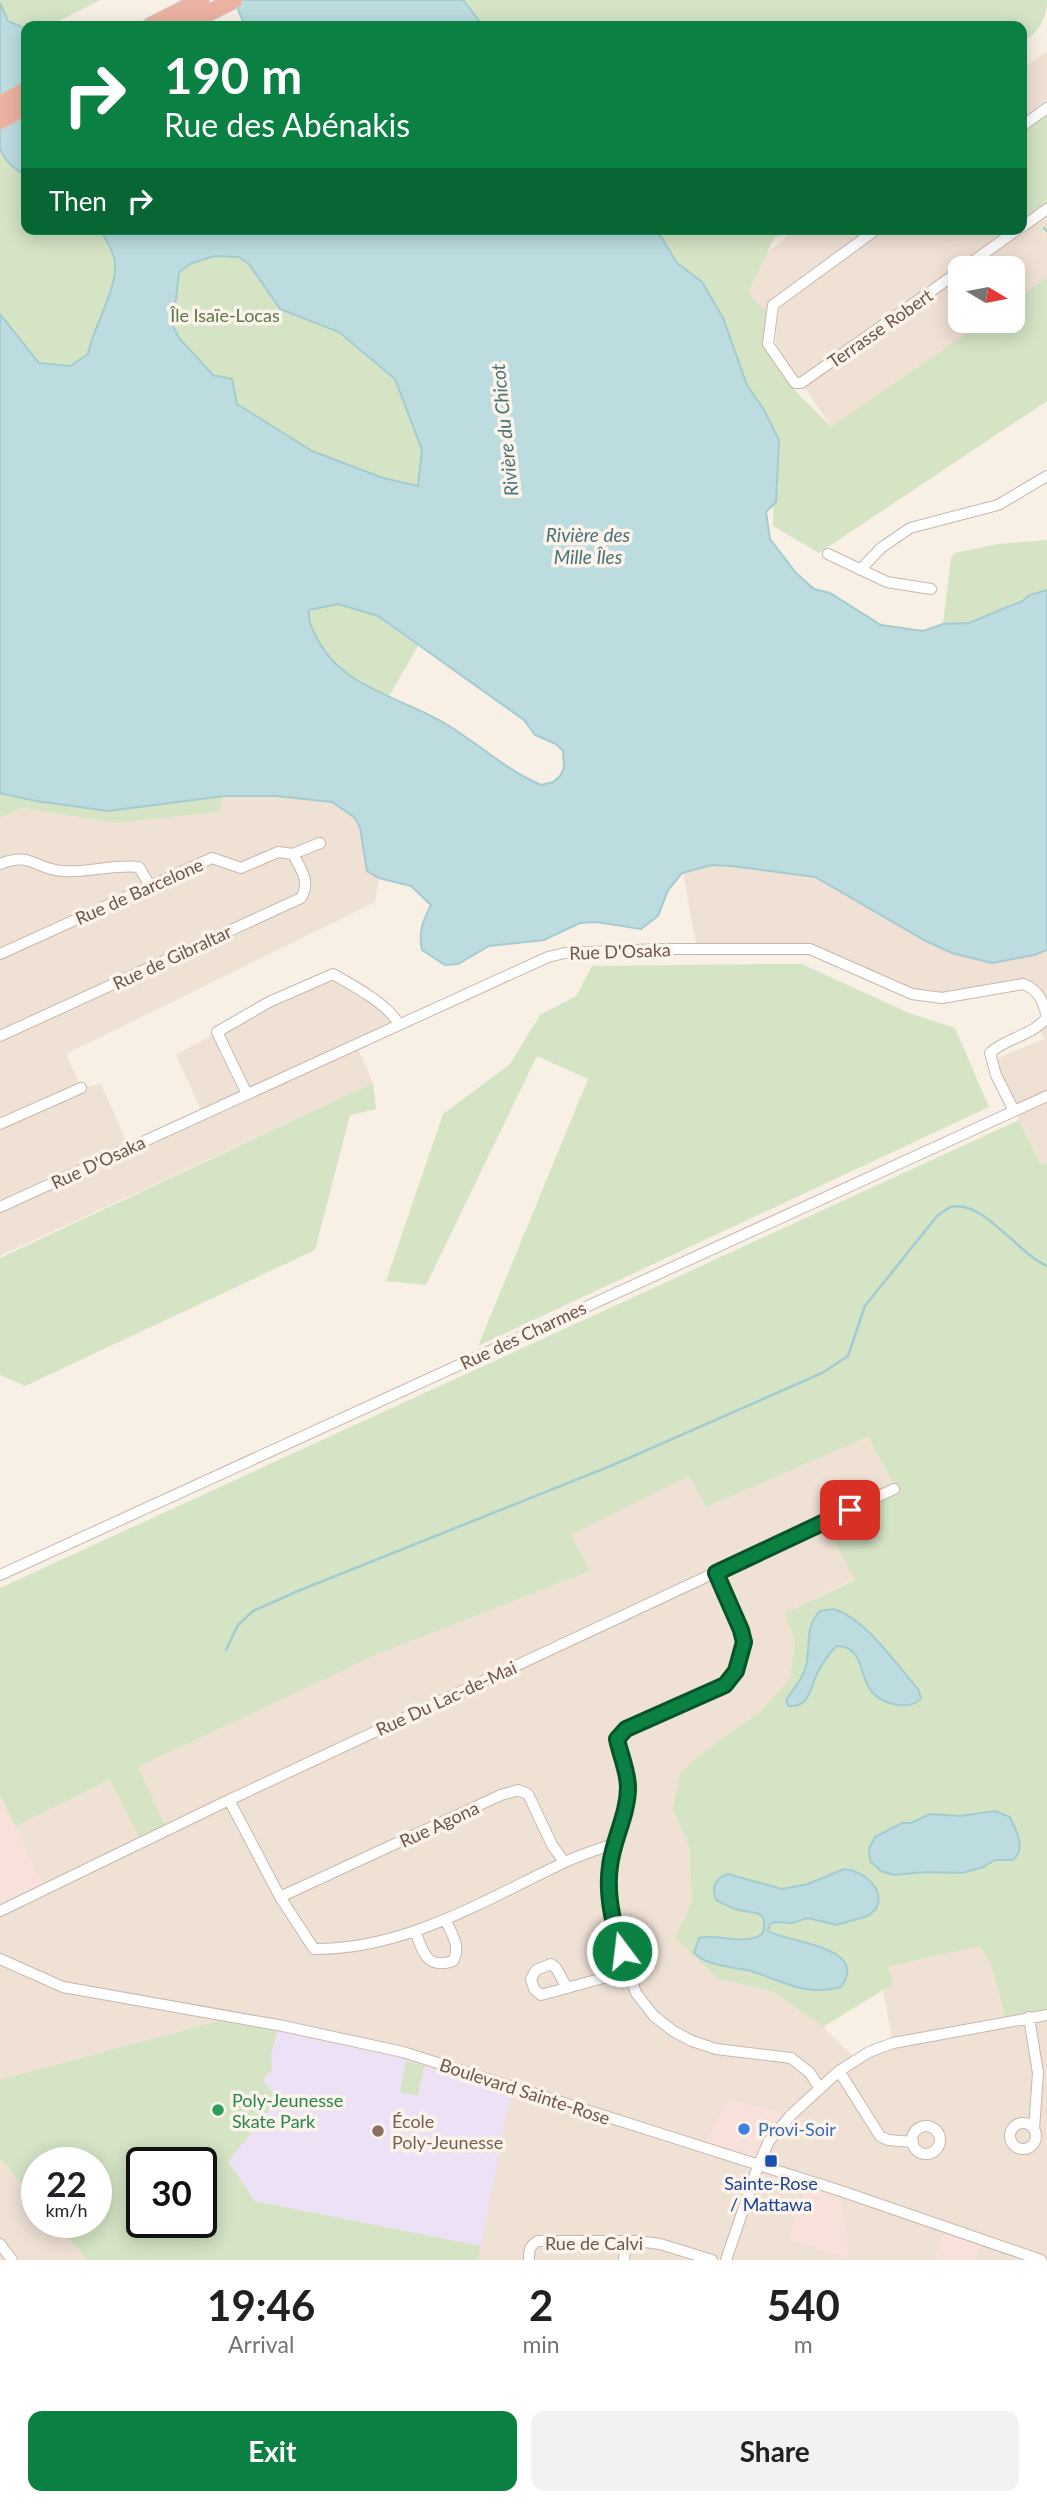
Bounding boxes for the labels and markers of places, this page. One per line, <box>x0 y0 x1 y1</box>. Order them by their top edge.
pin <box>820 1480 880 1540</box>
place label: Poly-Jeunesse Skate Park <box>232 2089 343 2132</box>
marker: Poly-Jeunesse Skate Park <box>210 2102 226 2118</box>
place label: École Poly-Jeunesse <box>392 2110 503 2153</box>
place label: Provi-Soir <box>758 2118 836 2140</box>
marker: Provi-Soir <box>736 2121 752 2137</box>
marker: École Poly-Jeunesse <box>370 2123 386 2139</box>
marker: Sainte-Rose / Mattawa <box>763 2153 779 2169</box>
place label: Sainte-Rose / Mattawa <box>724 2172 818 2215</box>

